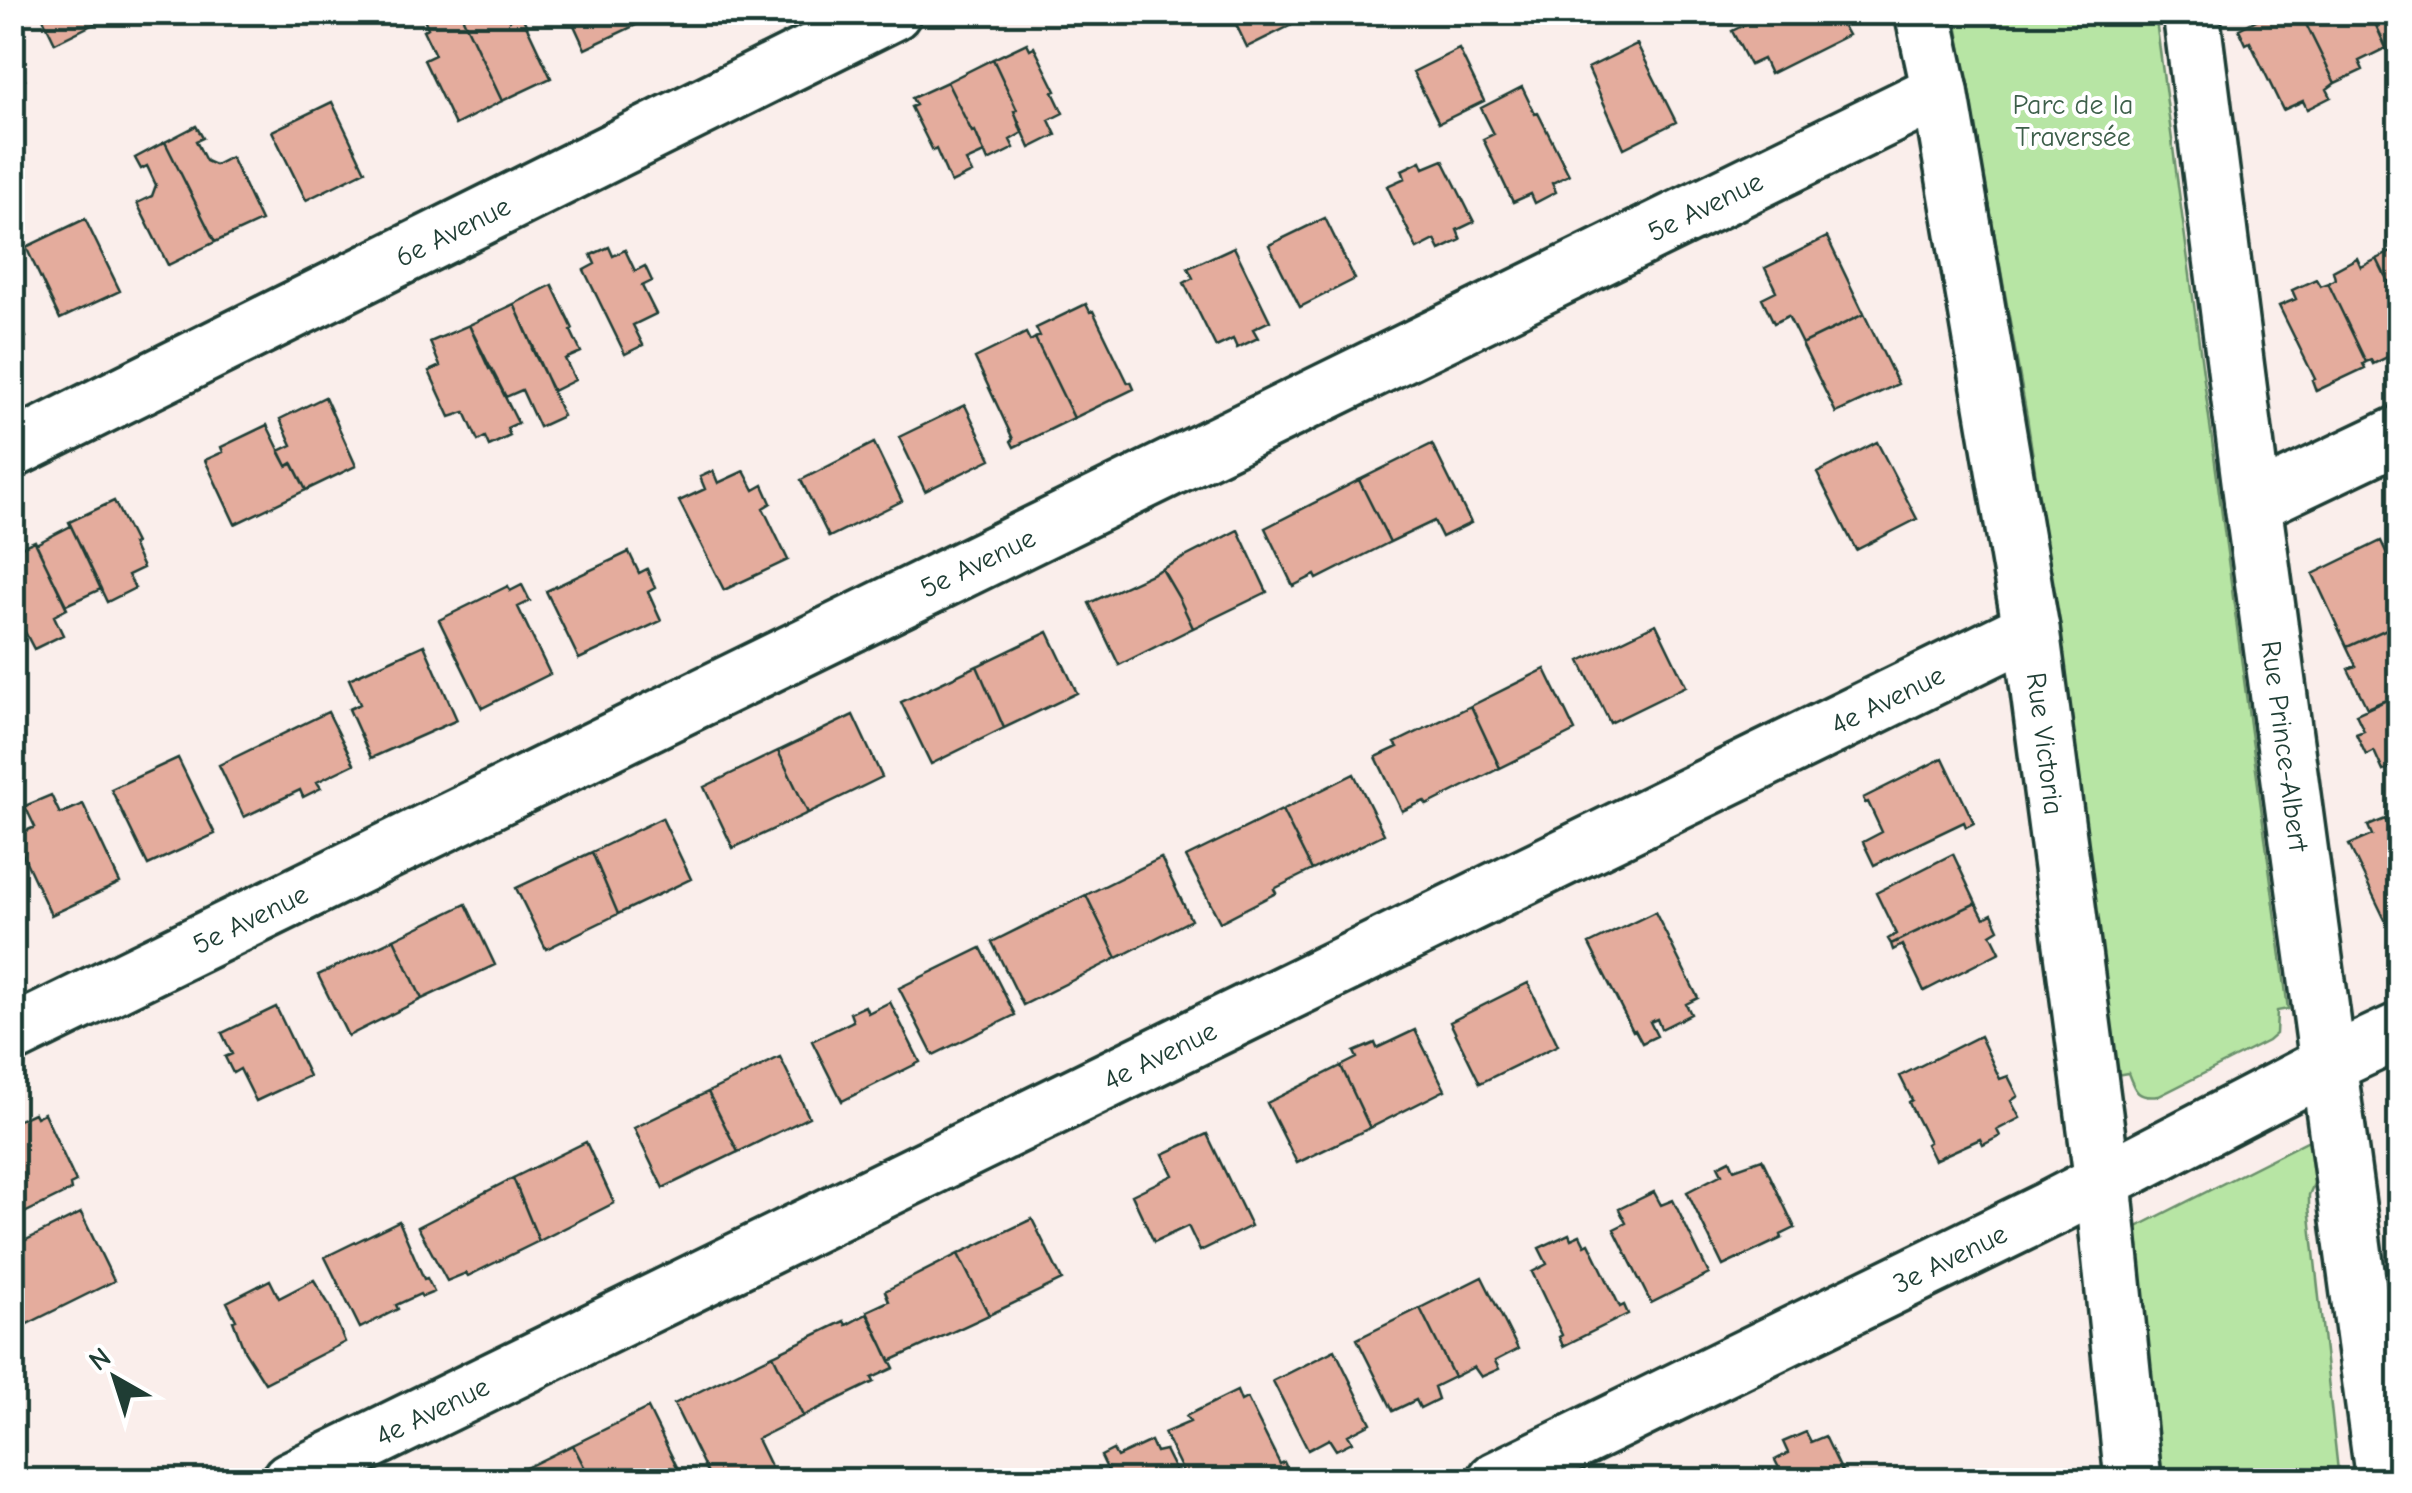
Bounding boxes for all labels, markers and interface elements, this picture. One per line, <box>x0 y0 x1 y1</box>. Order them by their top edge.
park label: Parc de la Traversée <box>2013 89 2133 153</box>
street label: 5e Avenue <box>1643 165 1768 249</box>
street label: 6e Avenue <box>390 190 516 274</box>
street label: 5e Avenue <box>915 522 1041 605</box>
street label: Rue Prince-Albert <box>2254 639 2315 854</box>
street label: 4e Avenue <box>1826 659 1950 741</box>
street label: Rue Victoria <box>2020 671 2070 817</box>
street label: 5e Avenue <box>188 878 313 961</box>
street label: 4e Avenue <box>1098 1015 1222 1097</box>
street label: 3e Avenue <box>1888 1218 2012 1300</box>
north arrow <box>65 1328 165 1428</box>
text: N <box>83 1341 117 1378</box>
street label: 4e Avenue <box>370 1370 494 1453</box>

